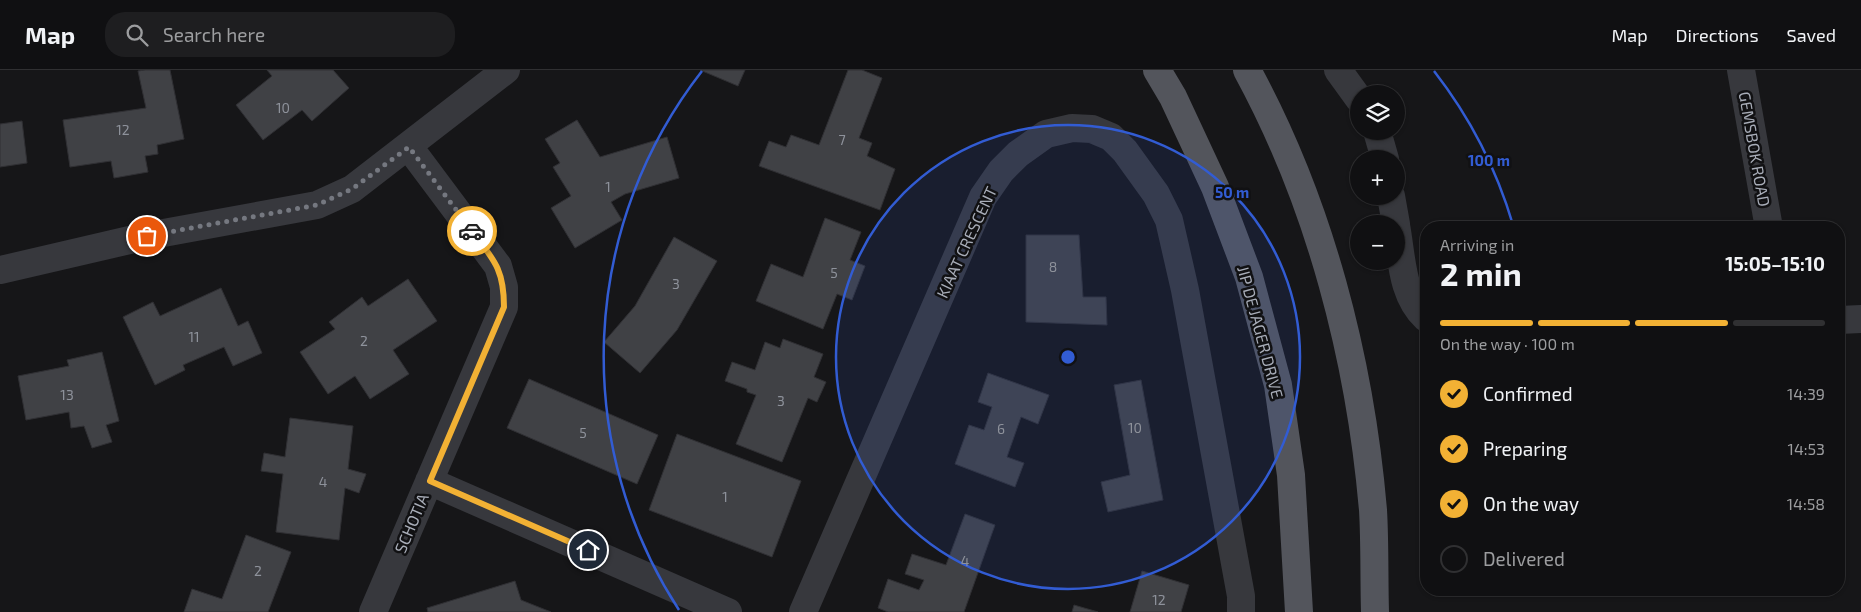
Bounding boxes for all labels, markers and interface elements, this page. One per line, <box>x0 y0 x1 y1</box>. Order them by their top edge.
search box <box>105 12 455 57</box>
text: Map <box>25 20 75 49</box>
icon: search <box>123 21 151 49</box>
text: Search here <box>163 23 265 46</box>
text: Map <box>1611 24 1648 46</box>
text: Directions <box>1676 24 1759 46</box>
text: Saved <box>1787 24 1836 46</box>
map controls <box>1350 85 1405 270</box>
button: layers <box>1350 85 1405 140</box>
street label: GEMSBOK ROAD <box>1736 90 1774 208</box>
house number: 10 <box>276 99 290 116</box>
house number: 12 <box>116 121 130 138</box>
house number: 7 <box>838 131 846 148</box>
button: + <box>1350 150 1405 205</box>
text: 100 m <box>1468 151 1510 169</box>
house number: 1 <box>605 178 611 195</box>
street label: KIAAT CRESCENT <box>932 183 1000 301</box>
text: 50 m <box>1215 183 1249 201</box>
courier <box>447 206 497 256</box>
pin <box>126 215 168 257</box>
button: − <box>1350 215 1405 270</box>
icon: car <box>458 217 486 245</box>
icon: bag <box>133 222 161 250</box>
text: Arriving in <box>1440 235 1514 254</box>
text: 15:05–15:10 <box>1725 252 1825 275</box>
text: 2 min <box>1440 254 1522 292</box>
house number: 8 <box>1049 258 1057 275</box>
house number: 5 <box>830 264 838 281</box>
street label: JIP DE JAGER DRIVE <box>1234 264 1288 400</box>
house number: 3 <box>672 275 680 292</box>
house number: 11 <box>188 328 200 345</box>
house number: 2 <box>360 332 368 349</box>
text: On the way · 100 m <box>1440 334 1575 353</box>
centre of rings <box>1059 348 1077 366</box>
icon: check <box>1440 380 1468 408</box>
text: Confirmed <box>1483 382 1573 405</box>
text: 14:39 <box>1787 384 1825 403</box>
house number: 13 <box>60 386 74 403</box>
house number: 3 <box>777 392 785 409</box>
house number: 10 <box>1128 419 1142 436</box>
house number: 6 <box>997 420 1005 437</box>
house number: 5 <box>579 424 587 441</box>
icon: check <box>1440 435 1468 463</box>
text: Preparing <box>1483 437 1567 460</box>
text: 14:53 <box>1788 439 1825 458</box>
house number: 4 <box>319 473 327 490</box>
house number: 1 <box>722 488 728 505</box>
street label: SCHOTIA <box>390 490 432 556</box>
icon: check <box>1440 490 1468 518</box>
text: On the way <box>1483 492 1579 515</box>
text: 14:58 <box>1787 494 1825 513</box>
pin <box>567 529 609 571</box>
icon: home <box>574 536 602 564</box>
text: Delivered <box>1483 547 1565 570</box>
house number: 4 <box>961 552 969 569</box>
house number: 2 <box>254 562 262 579</box>
house number: 12 <box>1152 591 1166 608</box>

